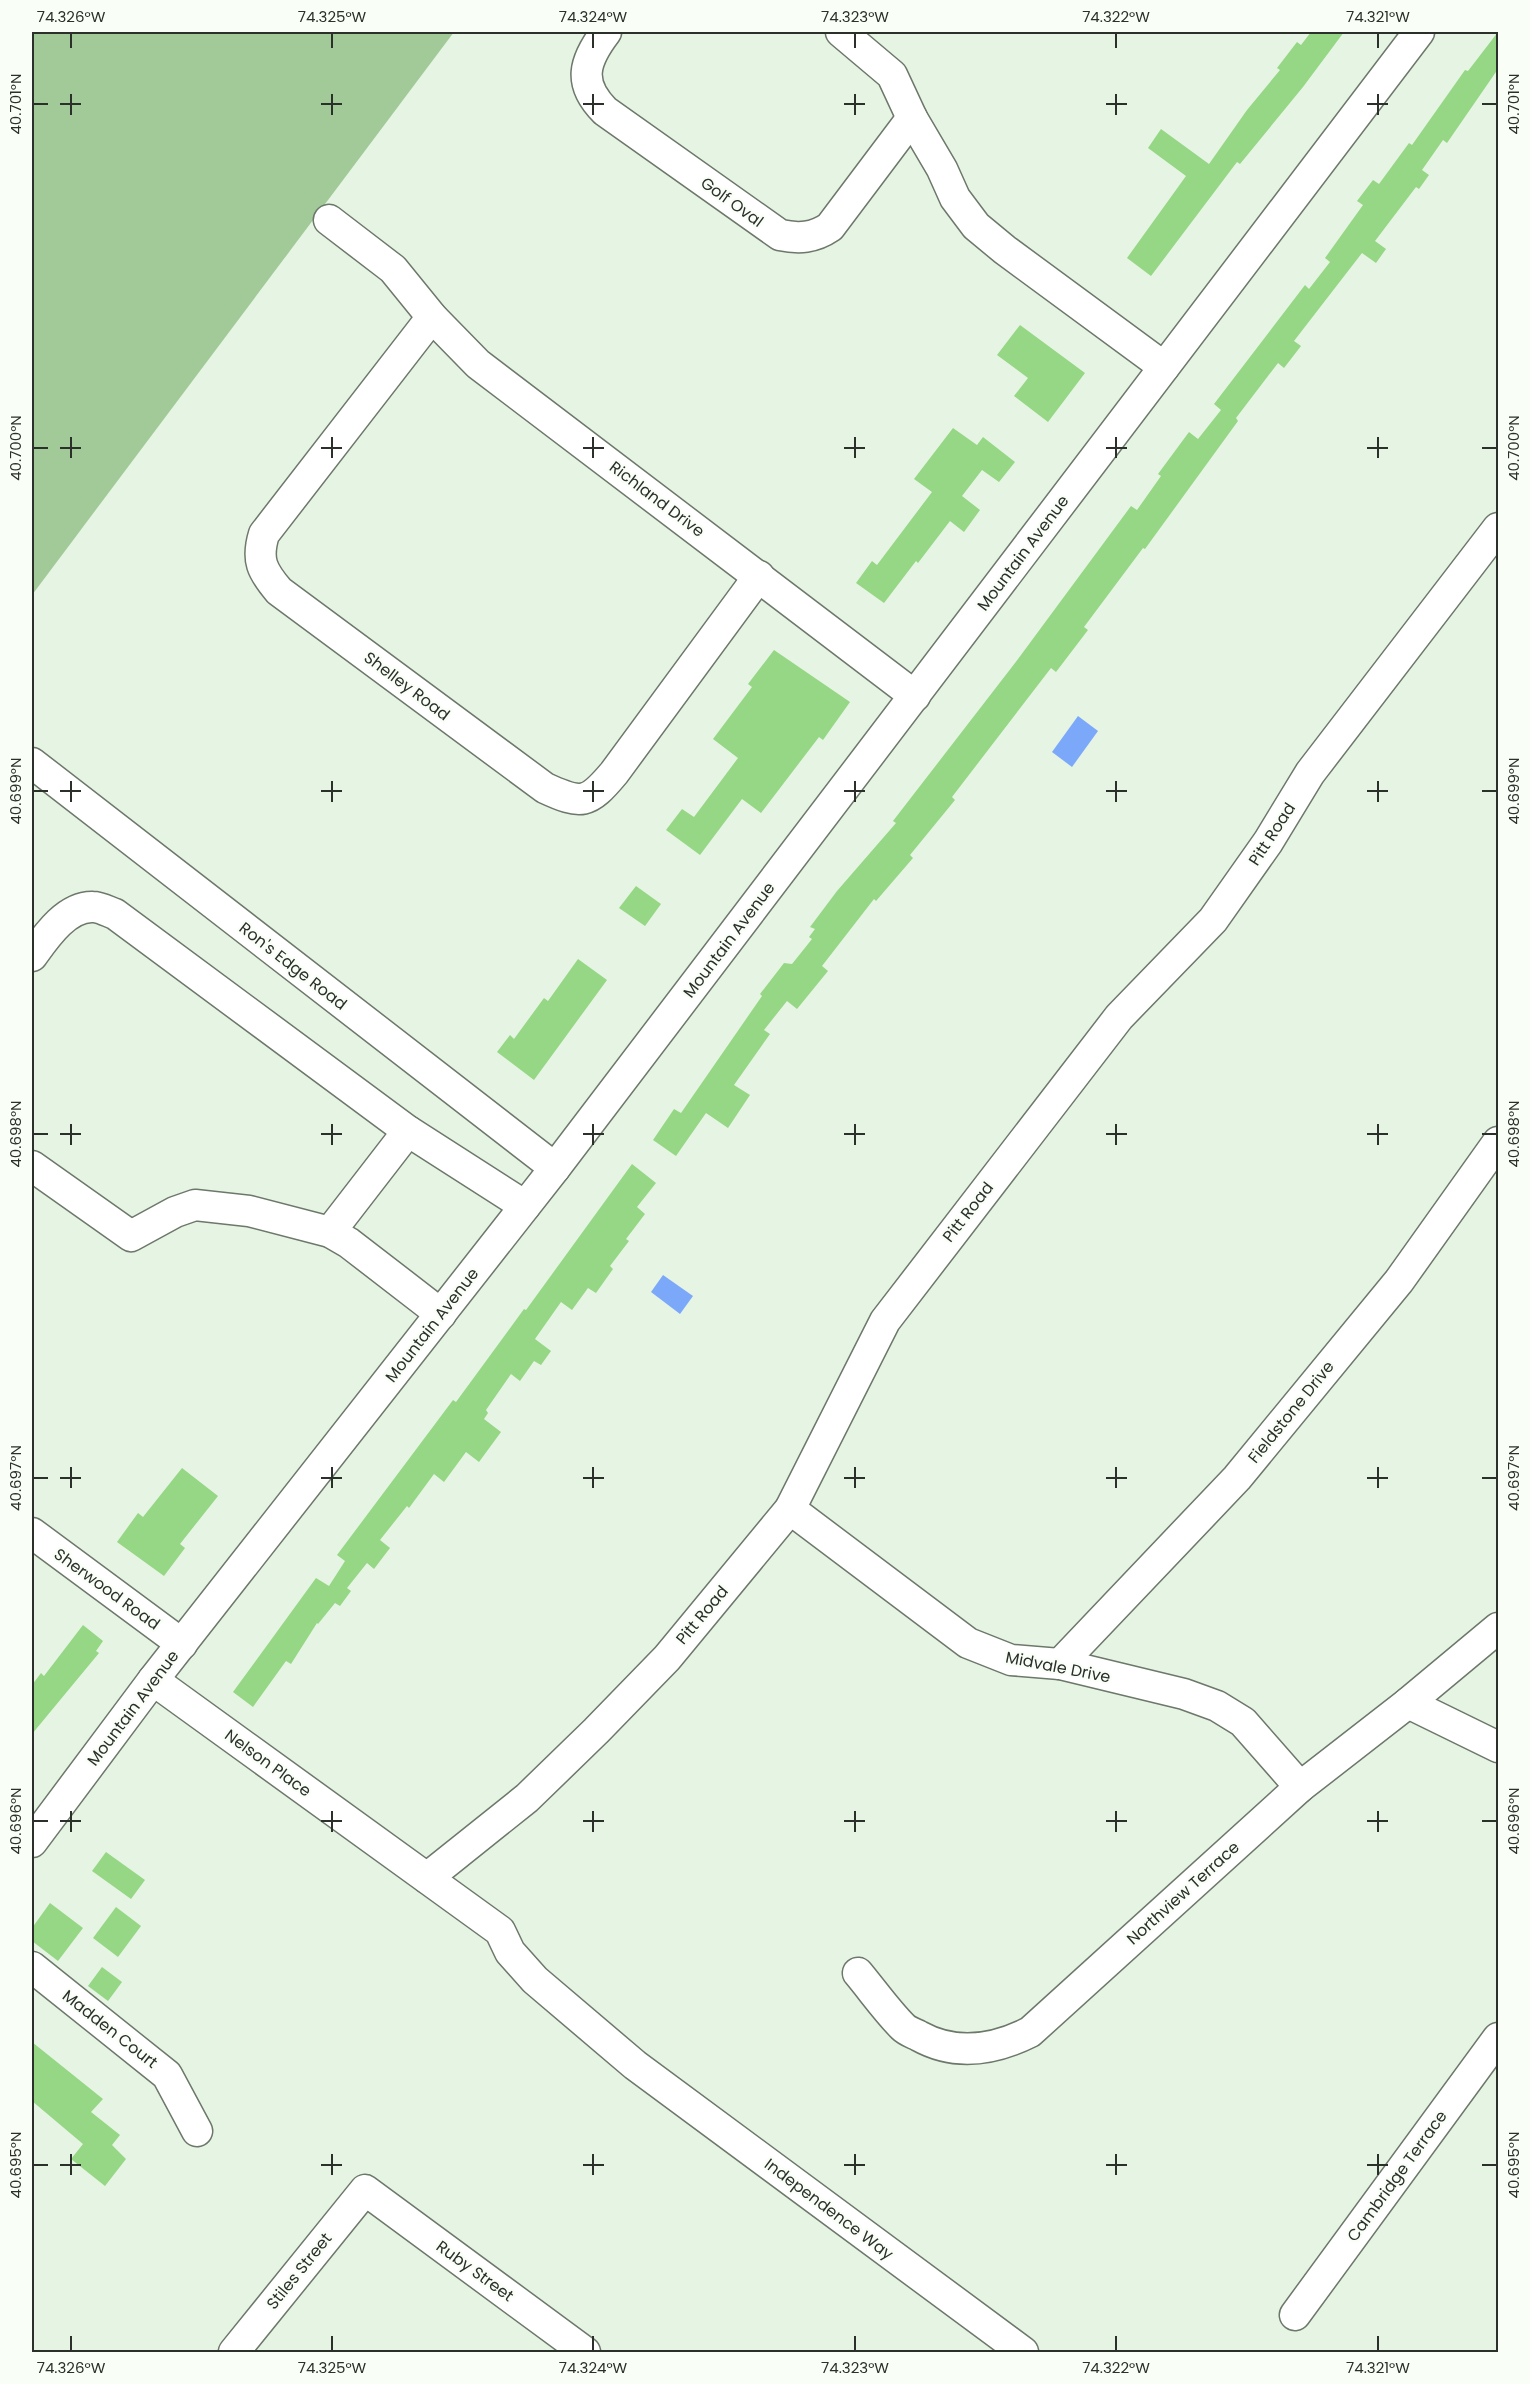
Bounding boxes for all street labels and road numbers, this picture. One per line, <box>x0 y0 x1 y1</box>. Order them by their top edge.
street label: Golf Oval <box>696 171 768 233</box>
street label: Richland Drive <box>605 456 709 542</box>
street label: Mountain Avenue <box>972 490 1074 616</box>
street label: Shelley Road <box>359 646 455 726</box>
street label: Pitt Road <box>1243 798 1301 870</box>
street label: Mountain Avenue <box>678 877 780 1003</box>
street label: Ron's Edge Road <box>234 917 352 1015</box>
street label: Pitt Road <box>937 1177 999 1247</box>
street label: Mountain Avenue <box>380 1263 484 1387</box>
street label: Fieldstone Drive <box>1243 1356 1340 1468</box>
street label: Sherwood Road <box>49 1543 165 1635</box>
street label: Pitt Road <box>670 1581 734 1649</box>
street label: Mountain Avenue <box>82 1645 184 1771</box>
street label: Midvale Drive <box>1004 1646 1113 1688</box>
street label: Nelson Place <box>220 1724 316 1802</box>
street label: Northview Terrace <box>1122 1836 1245 1950</box>
street label: Madden Court <box>57 1984 163 2074</box>
street label: Cambridge Terrace <box>1342 2106 1453 2246</box>
street label: Independence Way <box>760 2153 898 2265</box>
street label: Stiles Street <box>261 2228 337 2314</box>
street label: Ruby Street <box>431 2235 519 2307</box>

